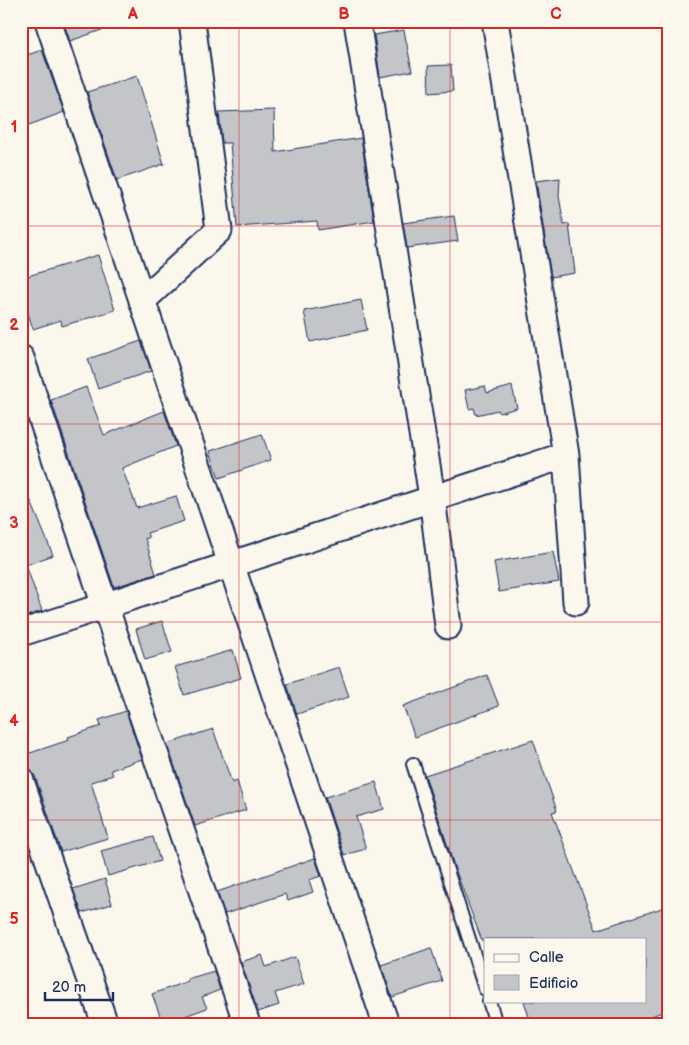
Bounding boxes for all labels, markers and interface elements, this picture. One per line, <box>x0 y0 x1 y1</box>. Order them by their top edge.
text: A <box>127 5 138 24</box>
text: B <box>338 5 350 24</box>
text: C <box>550 5 562 24</box>
text: 1 <box>11 118 17 137</box>
text: 2 <box>9 316 19 335</box>
text: 3 <box>9 514 19 533</box>
text: 4 <box>9 712 19 731</box>
text: 5 <box>9 910 19 929</box>
legend <box>484 938 646 1002</box>
text: Calle <box>529 948 564 967</box>
scale bar <box>45 970 112 1002</box>
text: Edificio <box>529 974 578 993</box>
text: 20 m <box>52 978 86 997</box>

